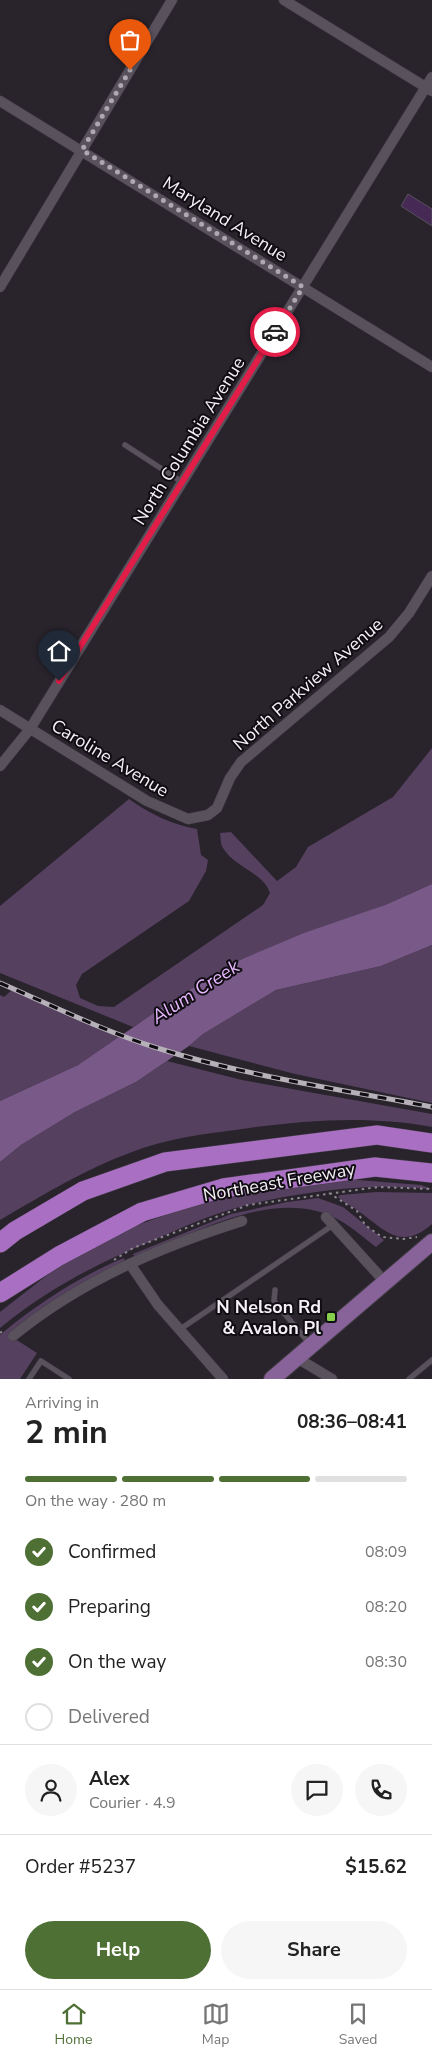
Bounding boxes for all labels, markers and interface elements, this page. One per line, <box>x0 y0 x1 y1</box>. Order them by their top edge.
pin <box>109 19 151 70</box>
icon: bag <box>116 26 144 54</box>
street label: Maryland Avenue <box>158 171 292 267</box>
courier <box>250 307 300 357</box>
icon: car <box>261 318 289 346</box>
street label: North Columbia Avenue <box>127 352 251 530</box>
street label: North Parkview Avenue <box>228 612 388 756</box>
pin <box>38 630 80 681</box>
icon: home <box>45 637 73 665</box>
street label: Caroline Avenue <box>47 713 173 803</box>
water label: Alum Creek <box>145 953 245 1031</box>
street label: Northeast Freeway <box>201 1157 358 1207</box>
place label: N Nelson Rd & Avalon Pl <box>216 1295 321 1340</box>
marker: N Nelson Rd & Avalon Pl <box>325 1311 337 1323</box>
text: Arriving in <box>25 1392 99 1414</box>
text: 08:36–08:41 <box>297 1409 407 1435</box>
text: 2 min <box>25 1411 108 1454</box>
text: On the way · 280 m <box>25 1490 166 1512</box>
icon: check <box>25 1538 53 1566</box>
text: Confirmed <box>68 1539 156 1565</box>
text: 08:09 <box>365 1541 407 1563</box>
icon: check <box>25 1593 53 1621</box>
text: Preparing <box>68 1594 151 1620</box>
text: 08:20 <box>365 1596 407 1618</box>
icon: check <box>25 1648 53 1676</box>
text: On the way <box>68 1649 166 1675</box>
text: 08:30 <box>365 1651 407 1673</box>
text: Delivered <box>68 1704 150 1730</box>
button: person <box>25 1764 77 1816</box>
button: chat <box>291 1764 343 1816</box>
button: phone <box>355 1764 407 1816</box>
text: Alex <box>89 1766 130 1792</box>
text: Courier · 4.9 <box>89 1792 175 1814</box>
text: Order #5237 <box>25 1854 136 1880</box>
text: $15.62 <box>345 1854 407 1880</box>
button: Help <box>25 1921 211 1979</box>
button: Share <box>221 1921 407 1979</box>
tab: Home <box>55 2000 92 2049</box>
tab: Map <box>202 2000 230 2049</box>
tab: Saved <box>339 2000 377 2049</box>

